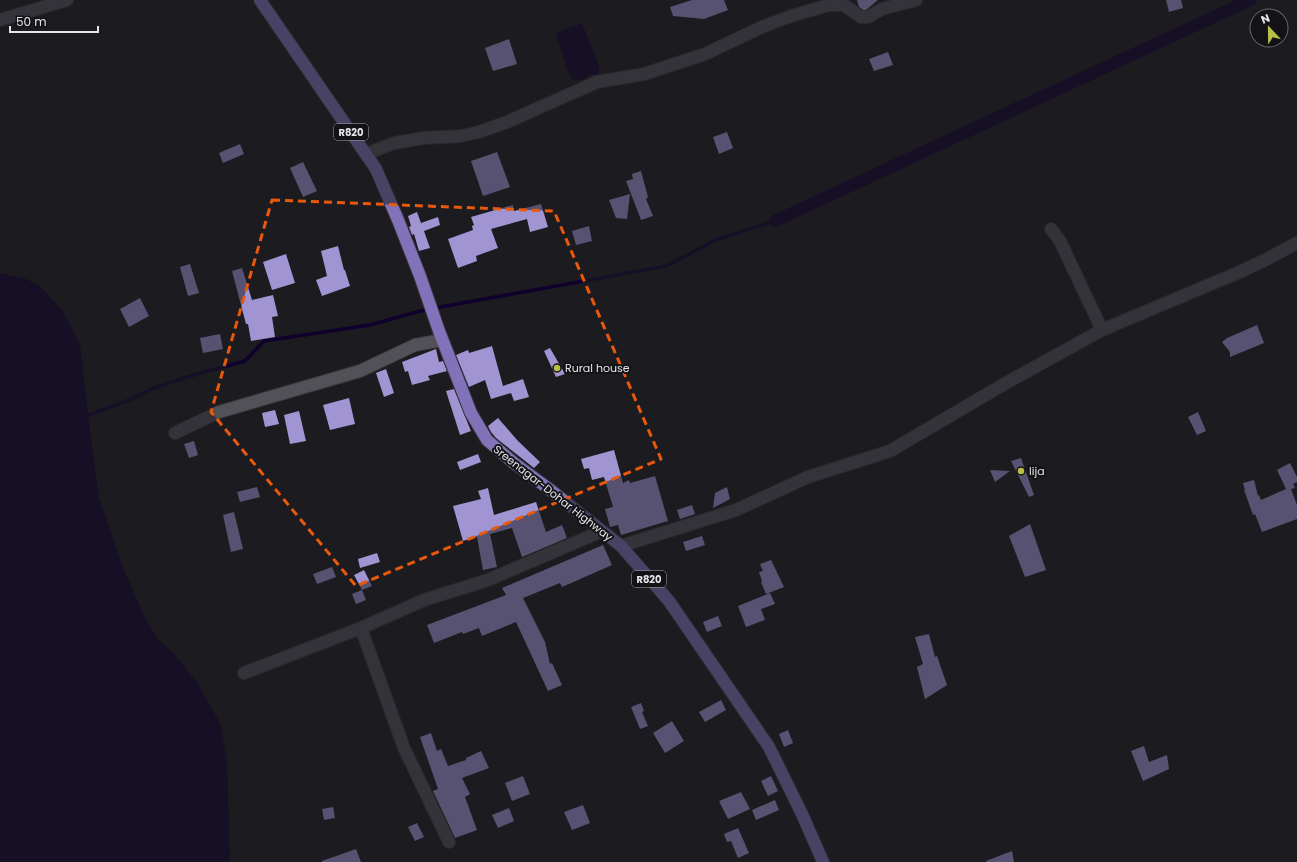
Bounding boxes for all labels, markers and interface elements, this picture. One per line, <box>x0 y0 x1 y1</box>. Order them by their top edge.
scale bar <box>10 8 98 34</box>
north arrow <box>1249 8 1289 48</box>
text: N <box>1258 10 1272 28</box>
text: 50 m <box>16 13 47 30</box>
road number: R820 <box>334 124 368 140</box>
place label: Rural house <box>565 360 630 376</box>
marker: Rural house <box>552 363 562 373</box>
street label: Sreenagar-Dohar Highway <box>490 441 617 545</box>
place label: lija <box>1029 463 1045 479</box>
marker: lija <box>1016 466 1026 476</box>
road number: R820 <box>632 571 666 587</box>

